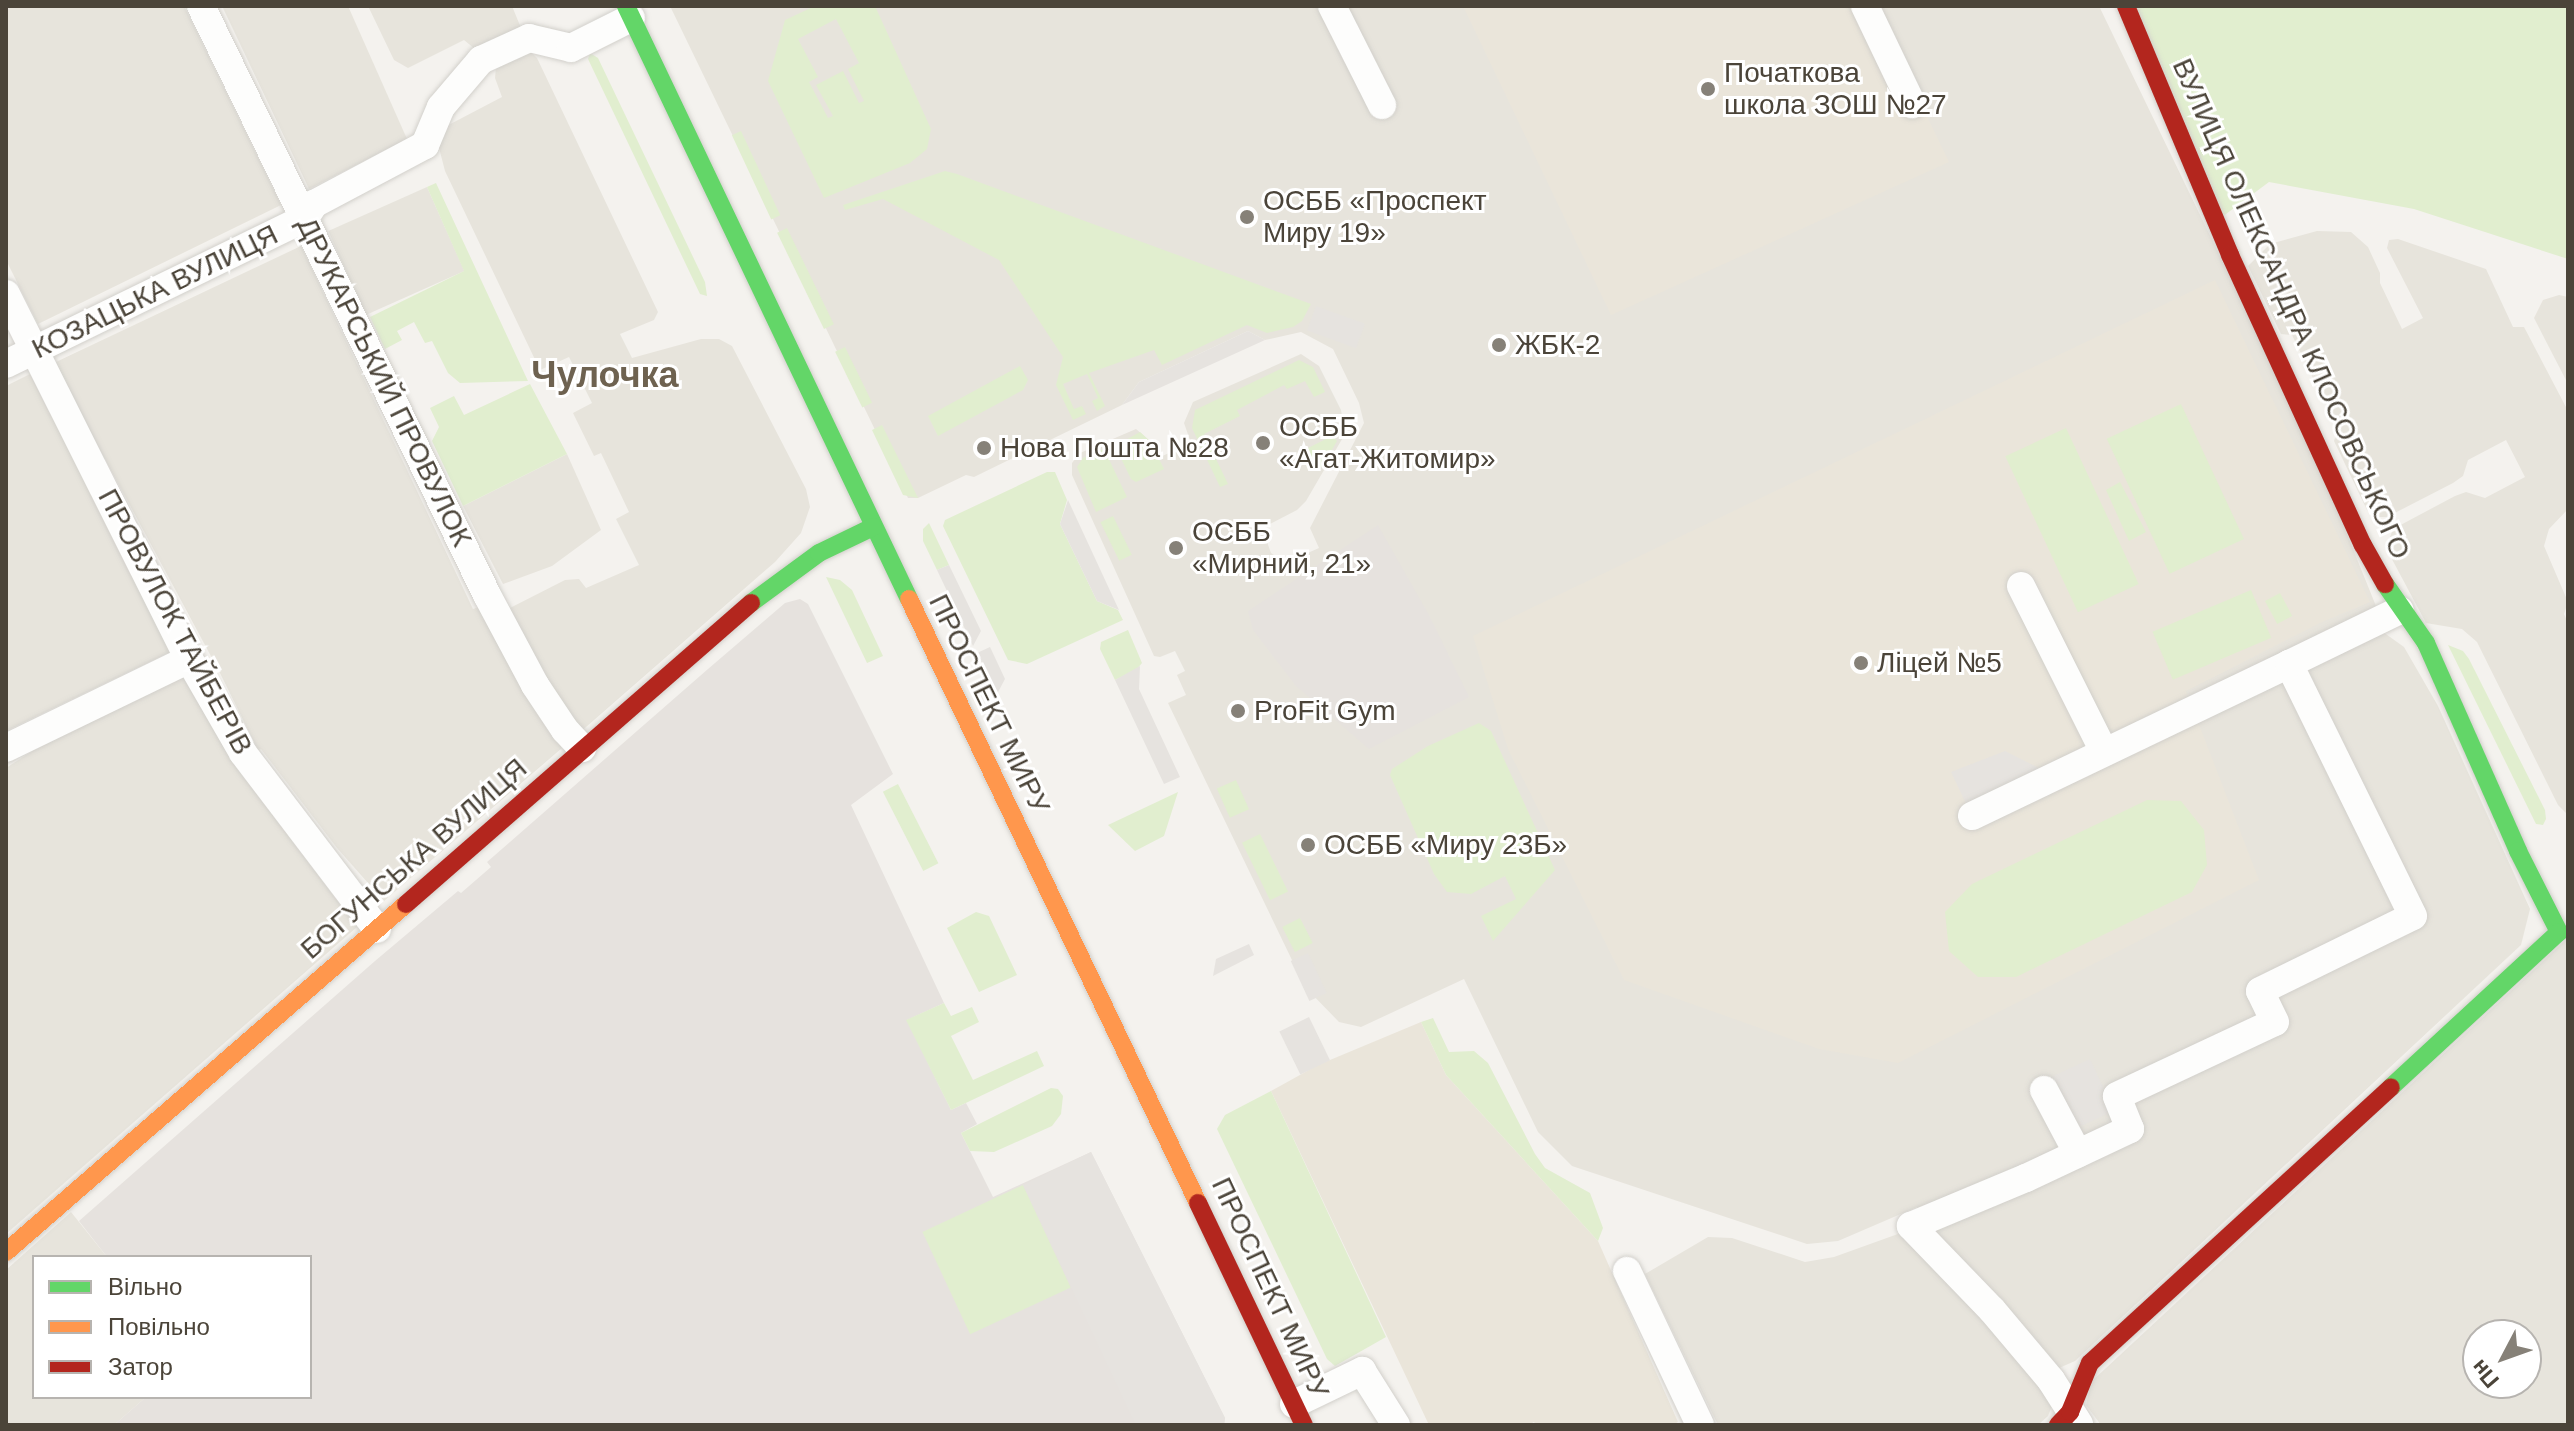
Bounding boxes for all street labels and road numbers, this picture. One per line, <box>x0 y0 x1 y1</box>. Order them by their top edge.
street label: ВУЛИЦЯ ОЛЕКСАНДРА КЛОСОВСЬКОГО <box>2165 54 2417 564</box>
street label: ДРУКАРСЬКИЙ ПРОВУЛОК <box>290 212 478 552</box>
street label: КОЗАЦЬКА ВУЛИЦЯ <box>27 218 283 366</box>
street label: ПРОВУЛОК ТАЙБЕРІВ <box>91 483 259 761</box>
street label: ПРОСПЕКТ МИРУ <box>921 589 1057 819</box>
street label: БОГУНСЬКА ВУЛИЦЯ <box>294 752 534 966</box>
street label: ПРОСПЕКТ МИРУ <box>1204 1172 1336 1404</box>

